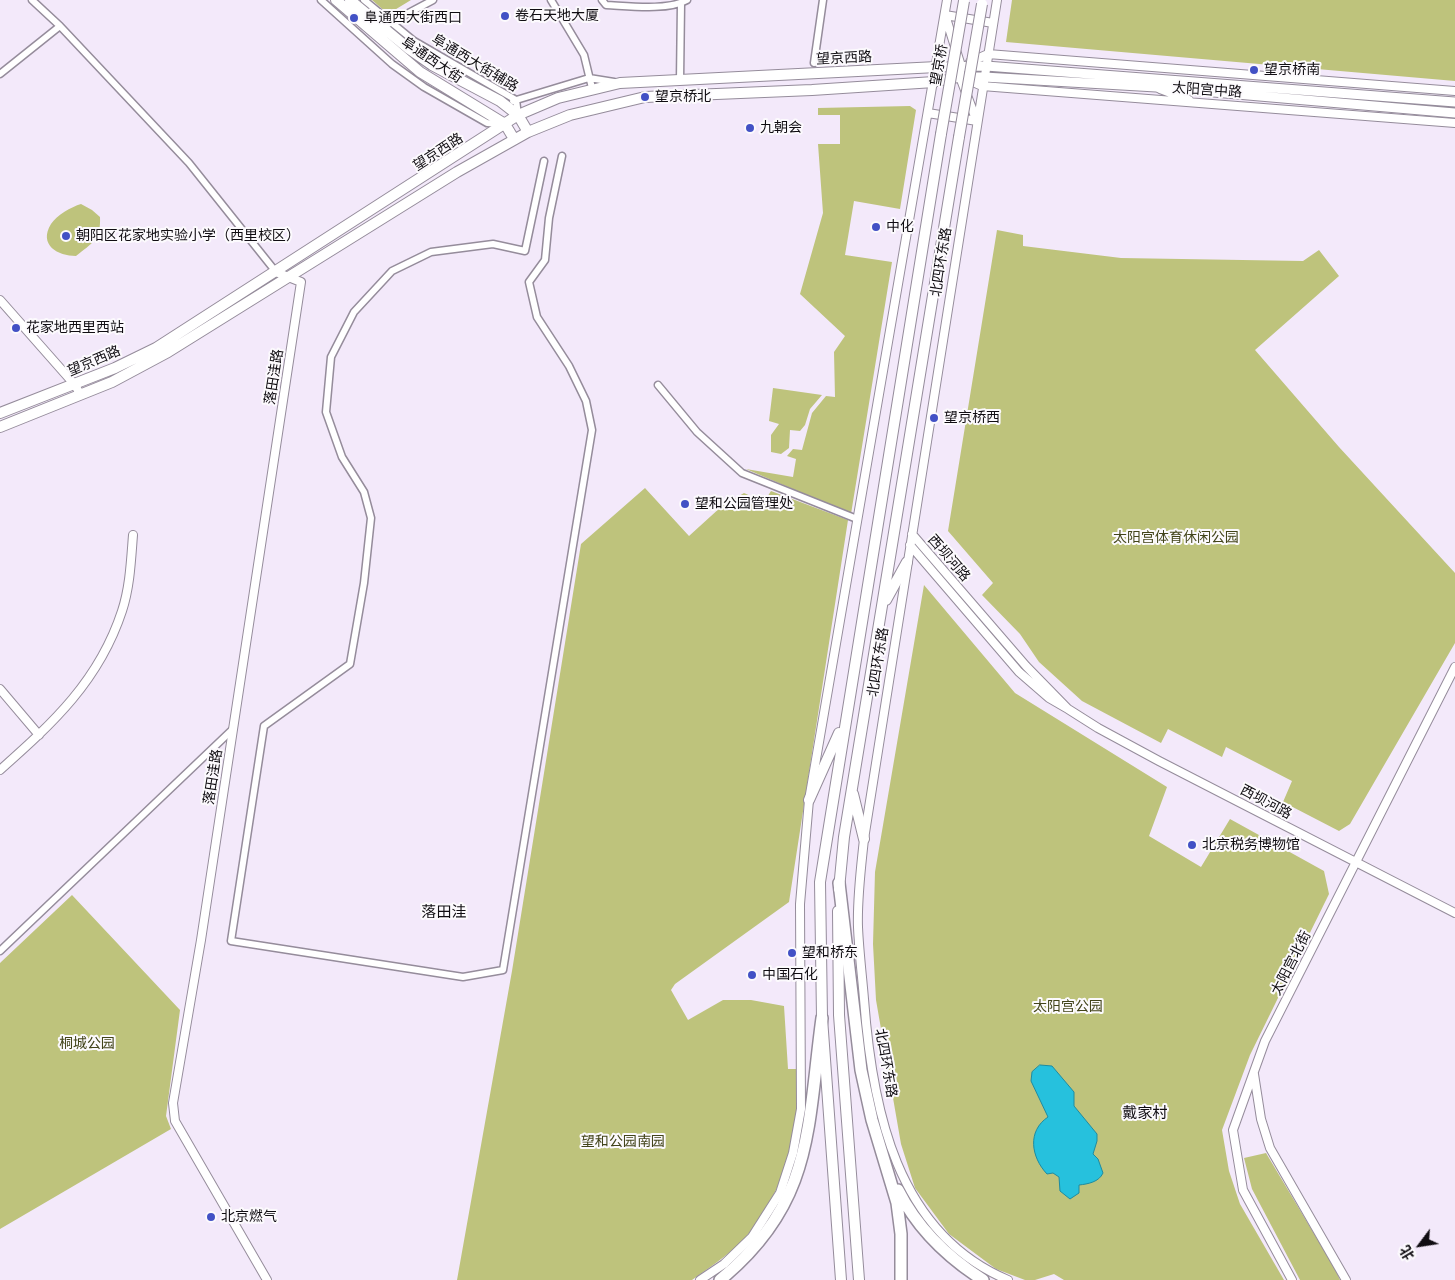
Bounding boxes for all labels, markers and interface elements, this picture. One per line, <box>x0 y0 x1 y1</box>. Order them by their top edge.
place label: 卷石天地大厦 <box>515 8 599 24</box>
place label: 阜通西大街西口 <box>364 10 462 26</box>
marker: 卷石天地大厦 <box>499 10 511 22</box>
marker: 阜通西大街西口 <box>348 12 360 24</box>
street label: 阜通西大街辅路 <box>429 31 521 95</box>
street label: 阜通西大街 <box>398 33 466 87</box>
street label: 望京桥 <box>927 43 951 87</box>
street label: 望京西路 <box>816 48 872 68</box>
place label: 望京桥南 <box>1264 62 1320 78</box>
marker: 望京桥南 <box>1248 64 1260 76</box>
street label: 太阳宫中路 <box>1171 79 1243 101</box>
place label: 望京桥北 <box>655 89 711 105</box>
marker: 望京桥北 <box>639 91 651 103</box>
place label: 九朝会 <box>760 120 802 136</box>
marker: 九朝会 <box>744 122 756 134</box>
street label: 望京西路 <box>410 130 466 174</box>
place label: 中化 <box>886 219 914 235</box>
marker: 中化 <box>870 221 882 233</box>
street label: 北四环东路 <box>927 226 955 298</box>
place label: 朝阳区花家地实验小学（西里校区） <box>76 228 300 244</box>
marker: 朝阳区花家地实验小学（西里校区） <box>60 230 72 242</box>
place label: 花家地西里西站 <box>26 320 124 336</box>
marker: 花家地西里西站 <box>10 322 22 334</box>
street label: 望京西路 <box>65 342 123 380</box>
street label: 落田洼路 <box>261 348 287 406</box>
place label: 望京桥西 <box>944 410 1000 426</box>
marker: 望京桥西 <box>928 412 940 424</box>
place label: 望和公园管理处 <box>695 496 793 512</box>
marker: 望和公园管理处 <box>679 498 691 510</box>
park label: 太阳宫体育休闲公园 <box>1113 530 1239 546</box>
street label: 西坝河路 <box>924 531 974 585</box>
street label: 北四环东路 <box>864 626 892 698</box>
street label: 落田洼路 <box>200 748 226 806</box>
street label: 西坝河路 <box>1237 781 1295 823</box>
place label: 北京税务博物馆 <box>1202 837 1300 853</box>
marker: 北京税务博物馆 <box>1186 839 1198 851</box>
district label: 落田洼 <box>422 903 466 921</box>
street label: 太阳宫北街 <box>1268 928 1314 998</box>
place label: 望和桥东 <box>802 945 858 961</box>
marker: 望和桥东 <box>786 947 798 959</box>
place label: 中国石化 <box>762 967 818 983</box>
marker: 中国石化 <box>746 969 758 981</box>
park label: 太阳宫公园 <box>1033 999 1103 1015</box>
street label: 北四环东路 <box>872 1027 900 1099</box>
park label: 桐城公园 <box>59 1036 115 1052</box>
district label: 戴家村 <box>1123 1104 1167 1122</box>
park label: 望和公园南园 <box>581 1134 665 1150</box>
place label: 北京燃气 <box>221 1209 277 1225</box>
marker: 北京燃气 <box>205 1211 217 1223</box>
north arrow <box>1395 1220 1445 1270</box>
text: 北 <box>1397 1243 1418 1263</box>

